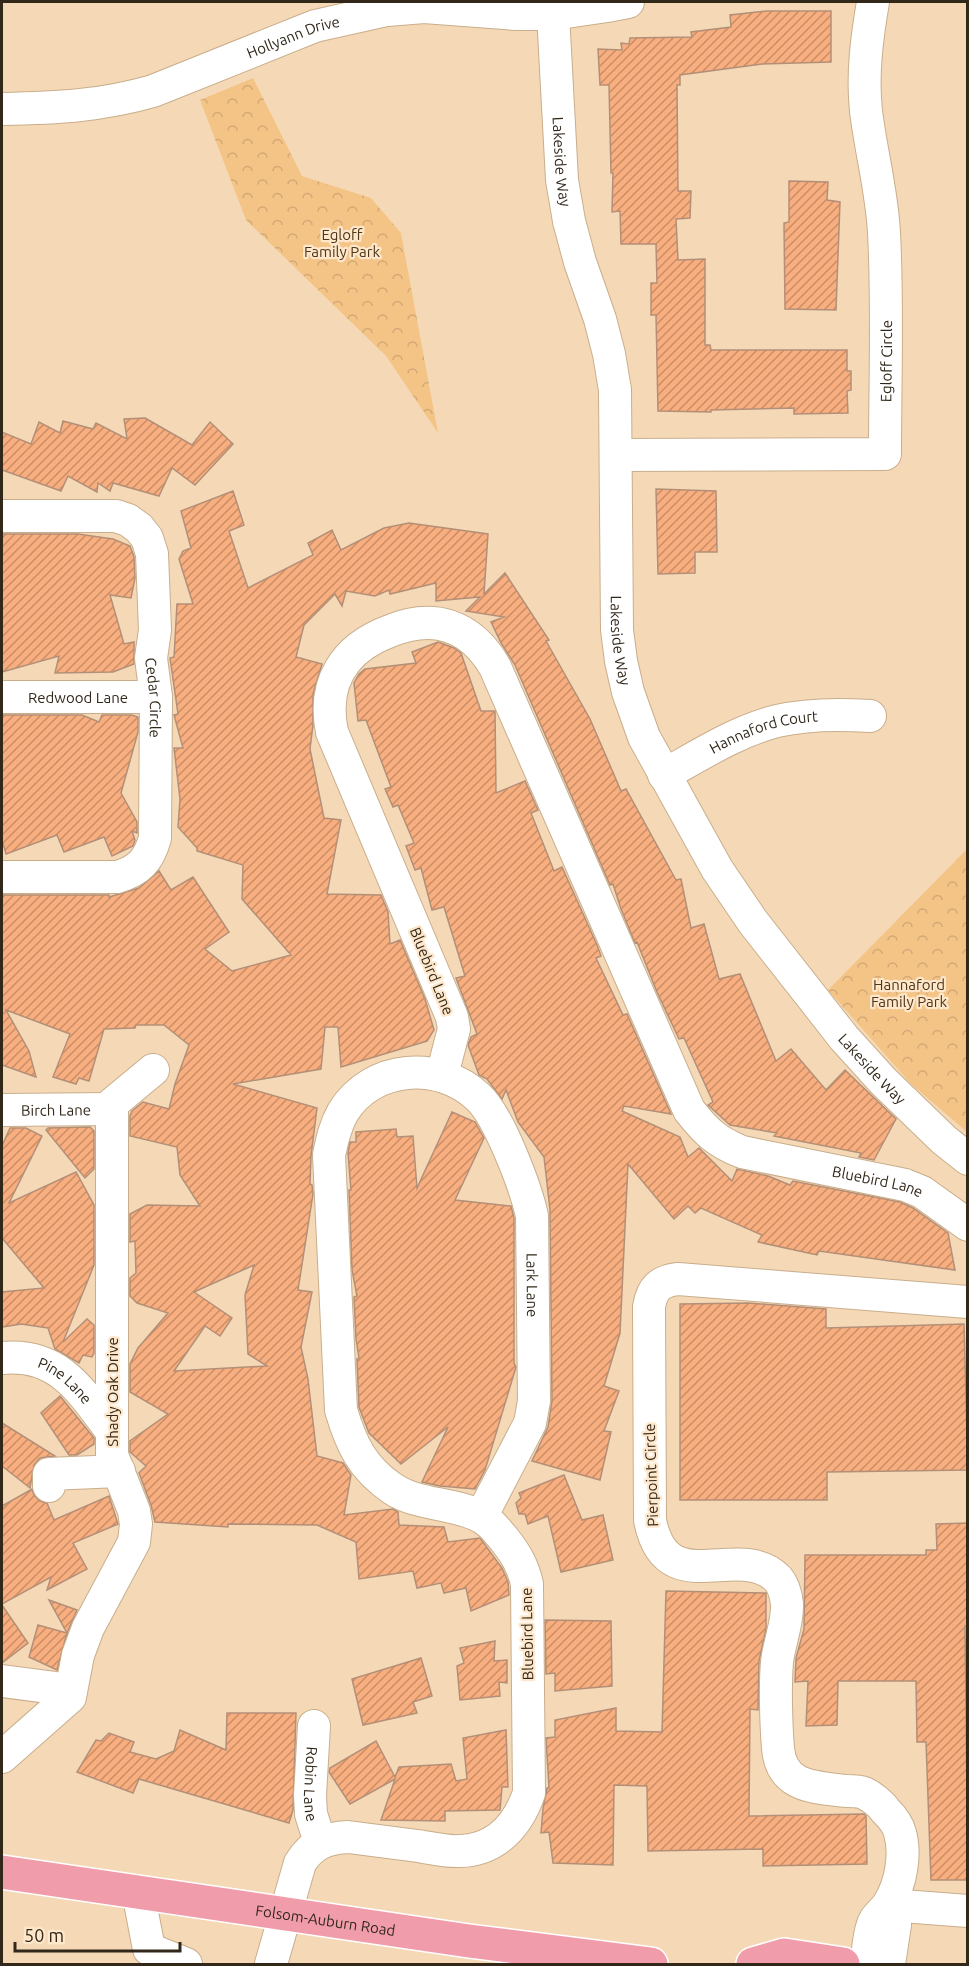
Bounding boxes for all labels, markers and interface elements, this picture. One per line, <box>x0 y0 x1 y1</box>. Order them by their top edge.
street label: Hollyann Drive <box>244 12 341 61</box>
street label: Lakeside Way <box>550 116 575 208</box>
park label: Egloff Family Park <box>304 226 380 260</box>
street label: Egloff Circle <box>877 320 895 402</box>
street label: Lakeside Way <box>608 596 635 687</box>
street label: Cedar Circle <box>142 656 165 738</box>
street label: Redwood Lane <box>28 689 128 706</box>
street label: Hannaford Court <box>706 707 818 756</box>
street label: Bluebird Lane <box>407 925 457 1017</box>
park label: Hannaford Family Park <box>871 976 947 1010</box>
street label: Lakeside Way <box>835 1030 909 1107</box>
street label: Birch Lane <box>21 1101 91 1118</box>
street label: Bluebird Lane <box>831 1162 926 1200</box>
street label: Lark Lane <box>524 1253 542 1317</box>
street label: Shady Oak Drive <box>104 1337 121 1447</box>
street label: Pine Lane <box>36 1353 96 1407</box>
street label: Pierpoint Circle <box>641 1423 661 1527</box>
street label: Bluebird Lane <box>518 1587 536 1681</box>
street label: Robin Lane <box>301 1746 321 1824</box>
street label: Folsom-Auburn Road <box>254 1901 397 1939</box>
scale bar <box>15 1915 180 1953</box>
text: 50 m <box>24 1925 64 1945</box>

